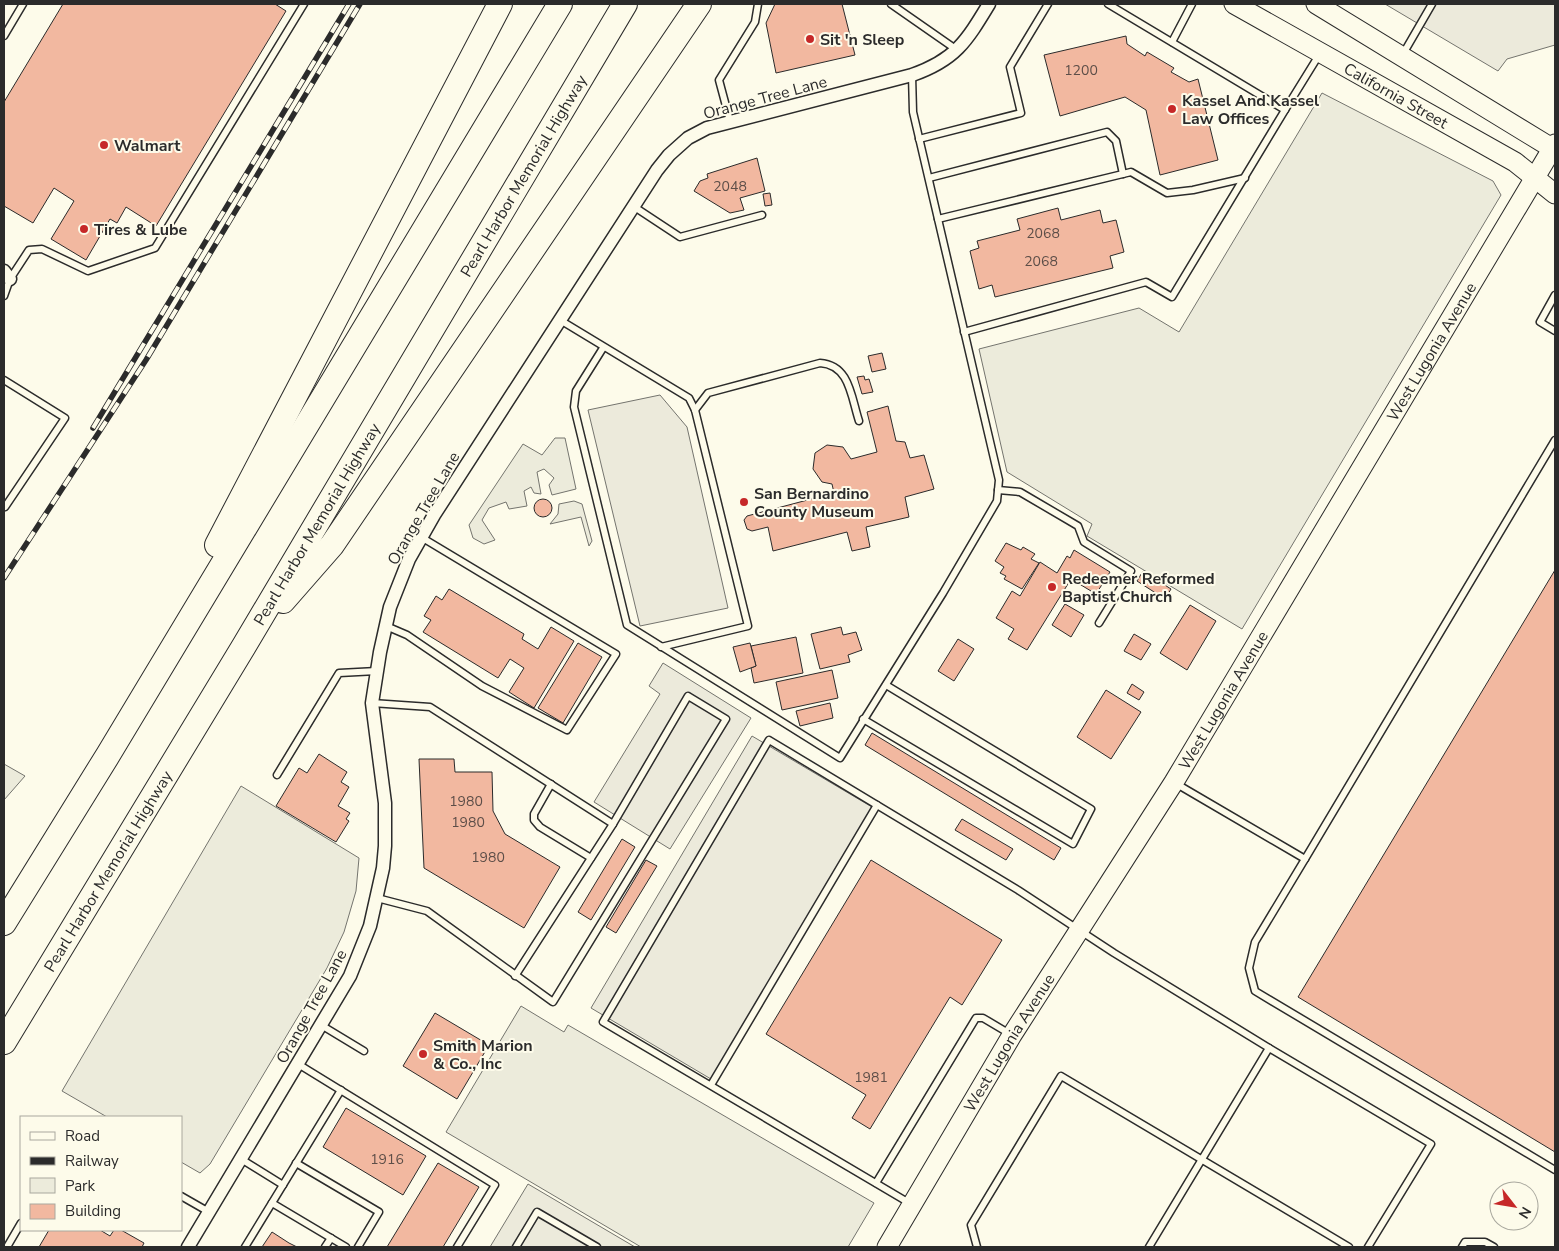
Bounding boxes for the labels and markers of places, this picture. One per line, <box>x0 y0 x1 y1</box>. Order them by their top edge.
place label: Sit 'n Sleep <box>820 29 904 51</box>
marker: Sit 'n Sleep <box>804 33 816 45</box>
place label: Kassel And Kassel Law Offices <box>1182 90 1319 130</box>
marker: Kassel And Kassel Law Offices <box>1166 103 1178 115</box>
place label: Walmart <box>114 135 181 157</box>
marker: Walmart <box>98 139 110 151</box>
place label: Tires & Lube <box>94 219 188 241</box>
marker: Tires & Lube <box>78 223 90 235</box>
place label: San Bernardino County Museum <box>754 483 874 523</box>
marker: San Bernardino County Museum <box>738 496 750 508</box>
place label: Redeemer Reformed Baptist Church <box>1062 568 1215 608</box>
marker: Redeemer Reformed Baptist Church <box>1046 581 1058 593</box>
place label: Smith Marion & Co., Inc <box>433 1035 533 1075</box>
marker: Smith Marion & Co., Inc <box>417 1048 429 1060</box>

